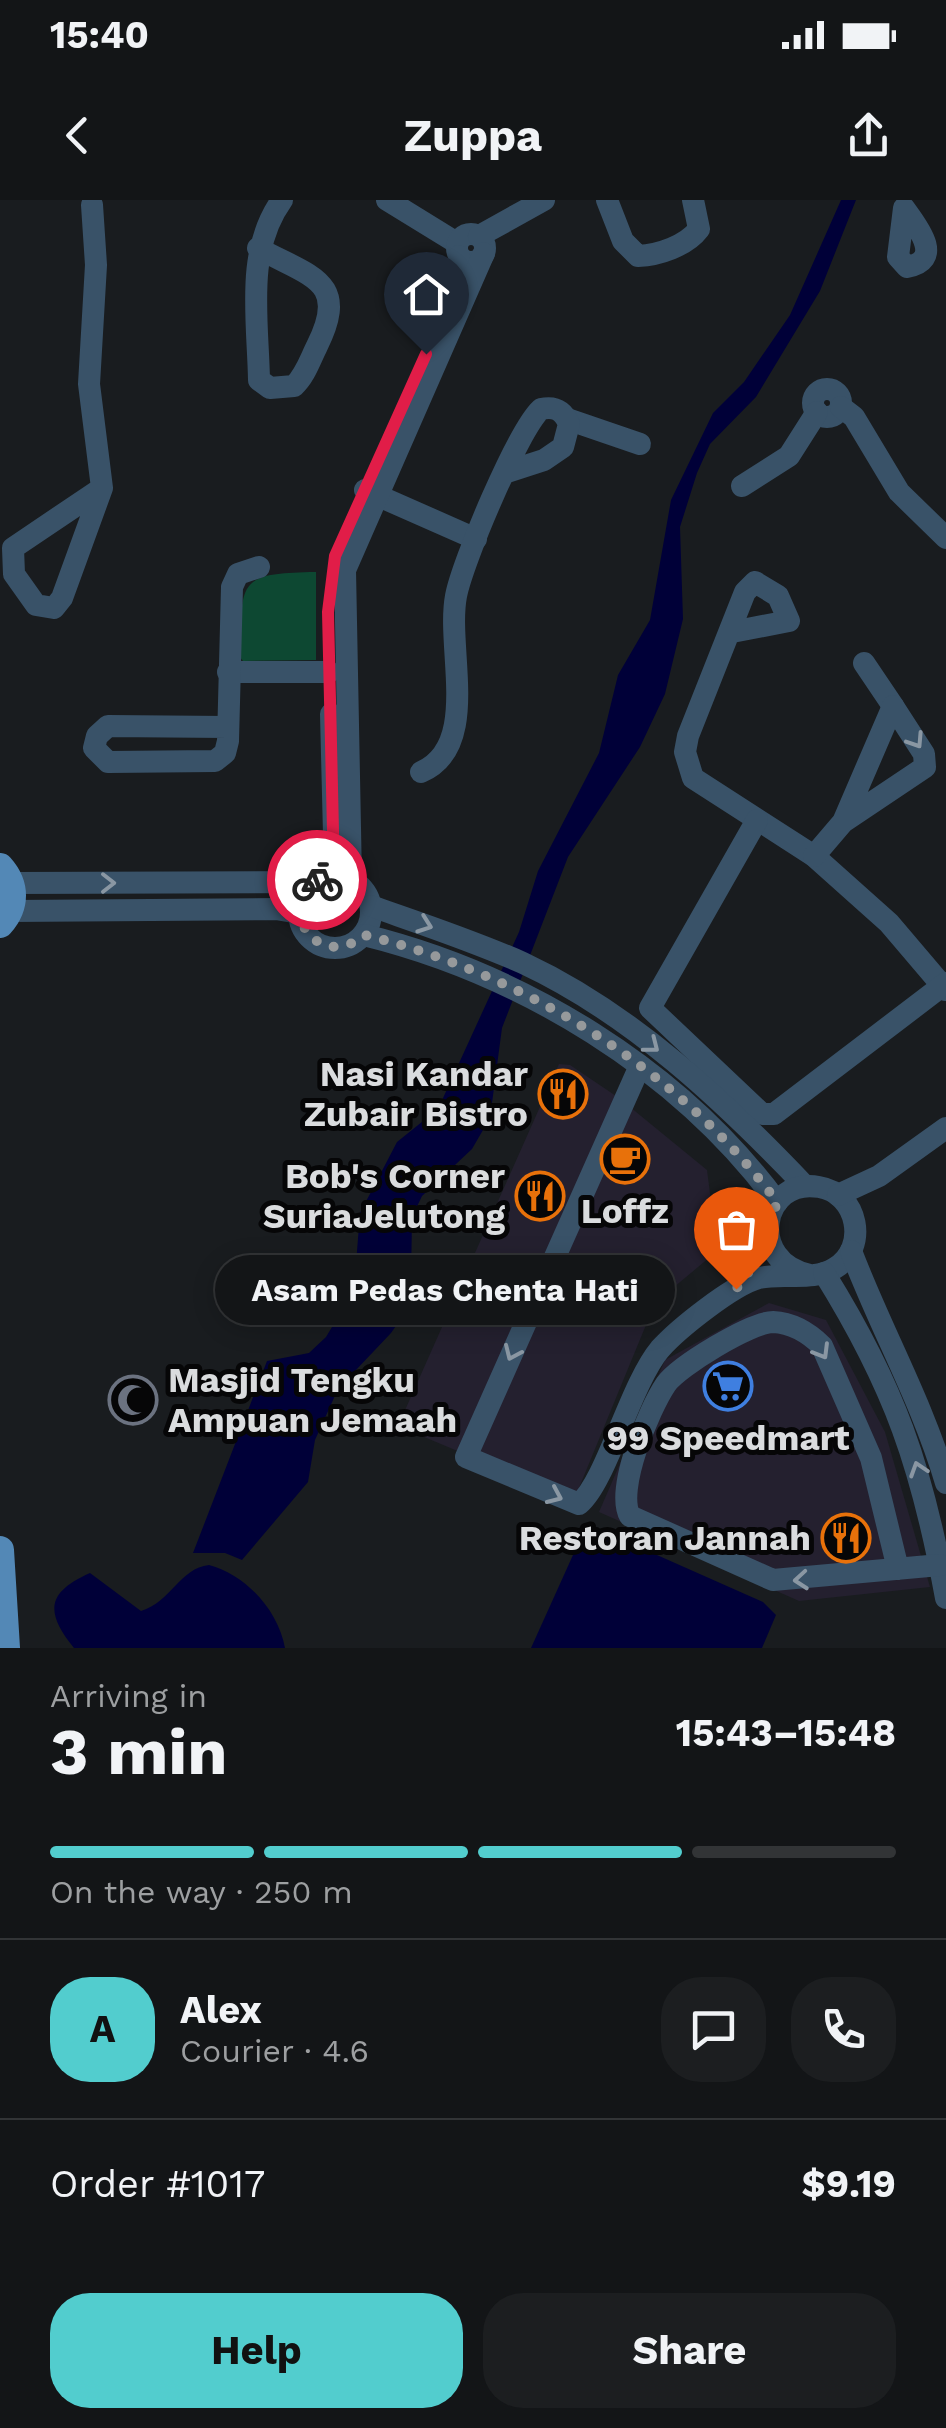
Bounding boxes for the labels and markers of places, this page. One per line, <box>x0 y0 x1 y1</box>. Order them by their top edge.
pin <box>384 252 469 355</box>
place label: Nasi Kandar Zubair Bistro <box>304 1053 528 1135</box>
restaurant icon: Nasi Kandar Zubair Bistro <box>537 1068 589 1120</box>
cafe icon: Loffz <box>599 1133 651 1185</box>
place label: Bob's Corner SuriaJelutong <box>263 1155 505 1237</box>
restaurant icon: Bob's Corner SuriaJelutong <box>514 1170 566 1222</box>
pin <box>694 1187 779 1290</box>
place label: Loffz <box>581 1190 669 1232</box>
callout: Asam Pedas Chenta Hati <box>216 1254 676 1324</box>
place label: Masjid Tengku Ampuan Jemaah <box>168 1359 457 1441</box>
supermarket icon: 99 Speedmart <box>702 1360 754 1412</box>
mosque icon: Masjid Tengku Ampuan Jemaah <box>107 1374 159 1426</box>
place label: 99 Speedmart <box>606 1417 850 1459</box>
restaurant icon: Restoran Jannah <box>820 1512 872 1564</box>
place label: Restoran Jannah <box>519 1517 811 1559</box>

